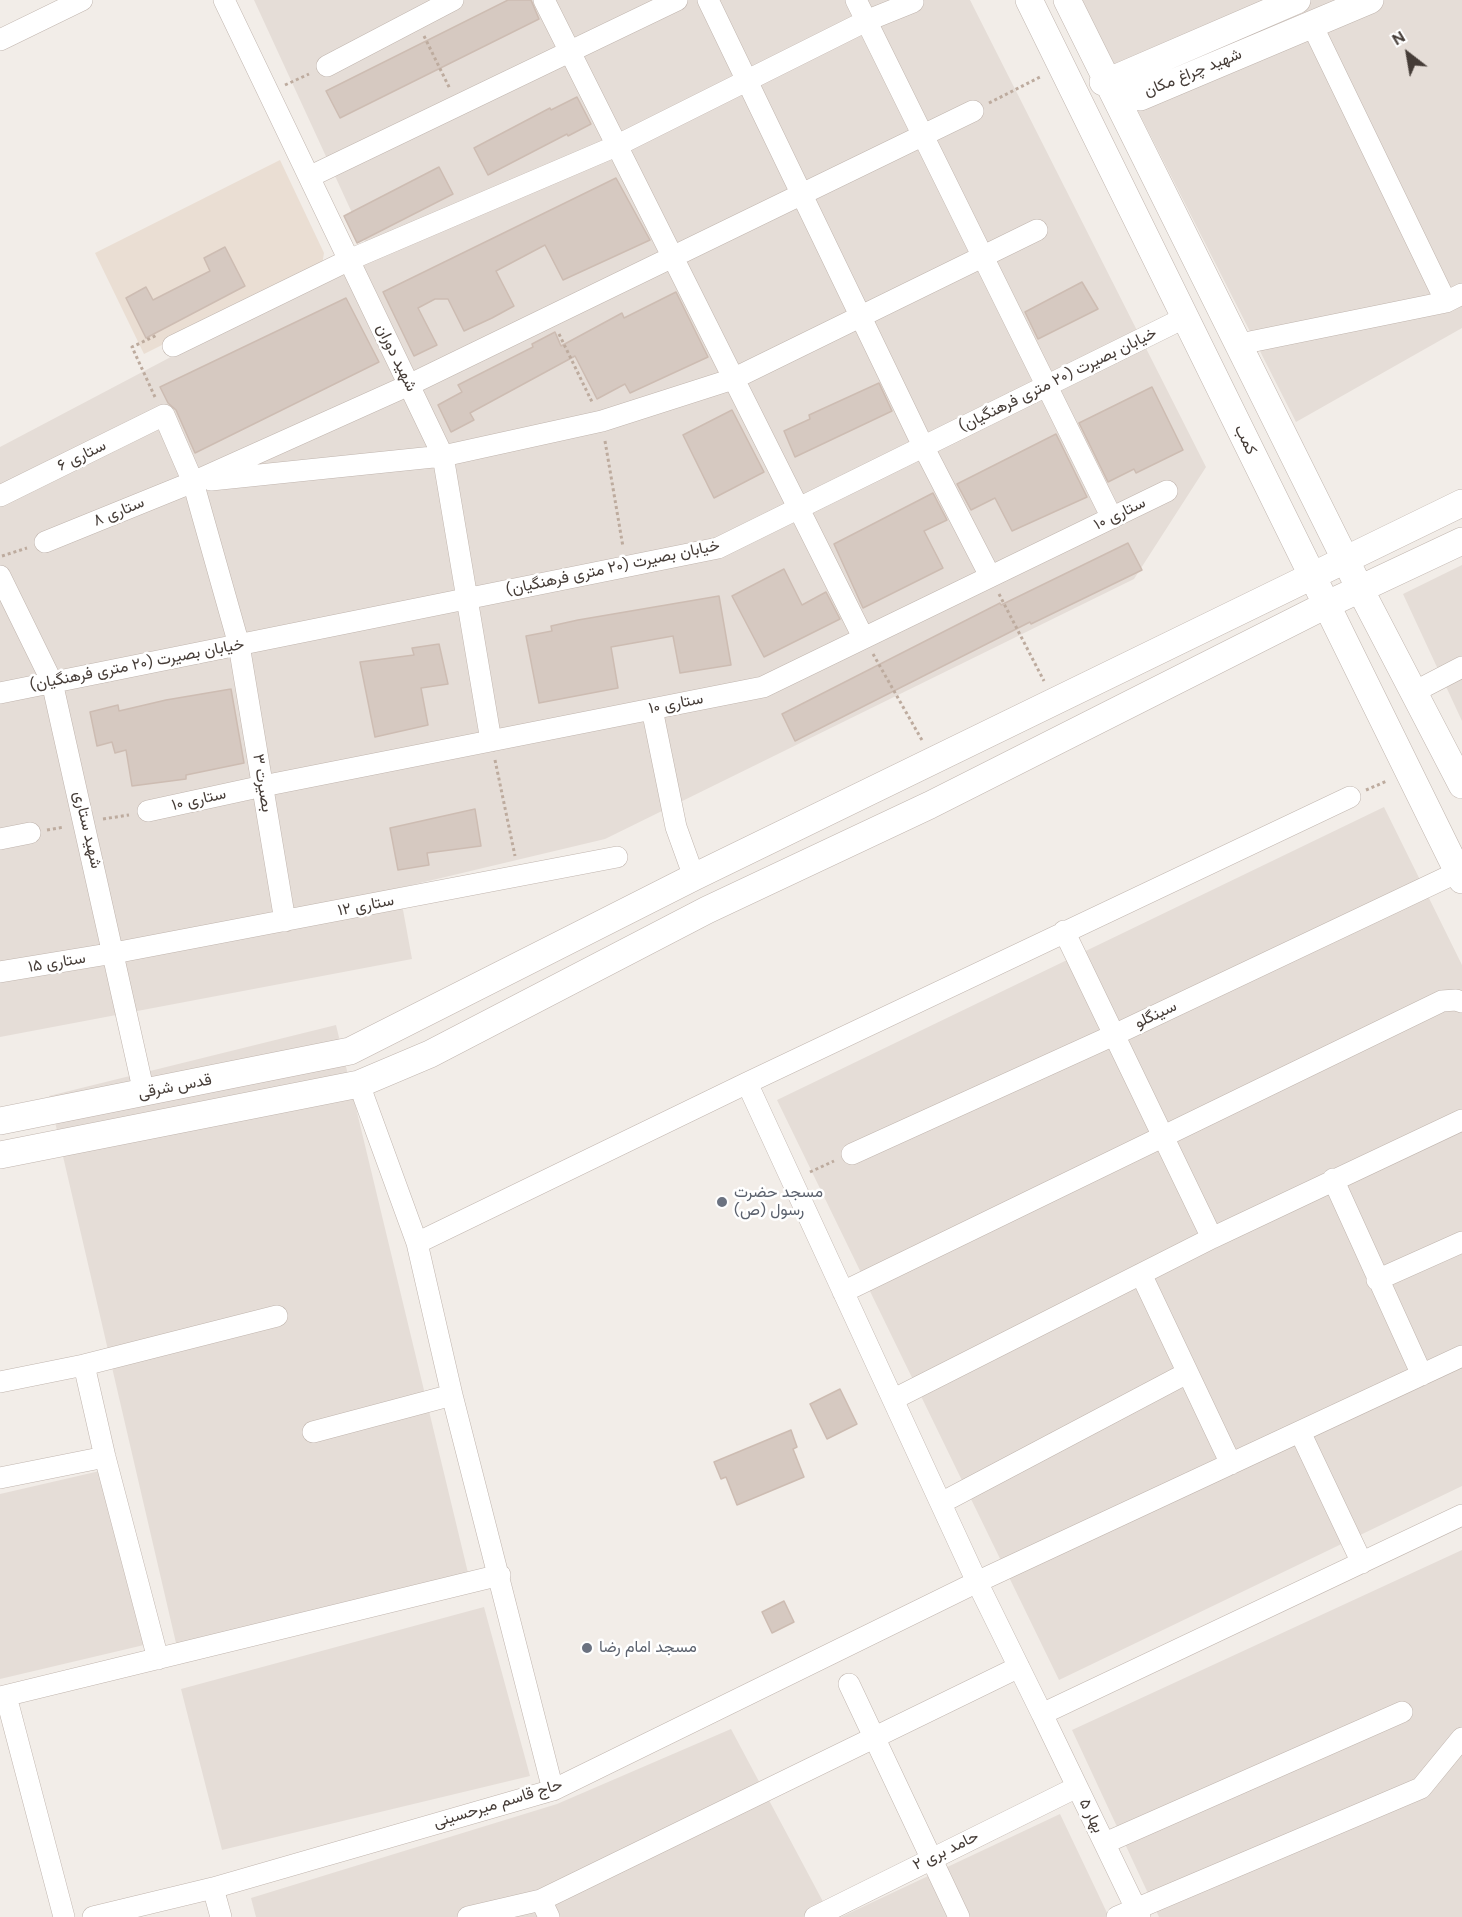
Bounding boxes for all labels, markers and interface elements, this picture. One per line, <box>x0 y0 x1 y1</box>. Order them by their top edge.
north arrow <box>1378 24 1438 84</box>
text: N <box>1388 26 1409 50</box>
street label: شهید چراغ مکان <box>1141 45 1245 101</box>
street label: شهید دوران <box>371 321 421 395</box>
street label: خیابان بصیرت (۲۰ متری فرهنگیان) <box>956 324 1160 436</box>
street label: کمب <box>1229 422 1261 458</box>
street label: ستاری ۶ <box>55 436 109 476</box>
street label: ستاری ۸ <box>91 493 147 531</box>
street label: ستاری ۱۰ <box>1091 493 1149 535</box>
street label: خیابان بصیرت (۲۰ متری فرهنگیان) <box>505 536 721 600</box>
street label: خیابان بصیرت (۲۰ متری فرهنگیان) <box>28 635 246 695</box>
street label: ستاری ۱۰ <box>647 689 705 719</box>
street label: بصیرت ۳ <box>248 753 276 813</box>
street label: ستاری ۱۰ <box>170 784 228 816</box>
street label: شهید ستاری <box>69 789 105 871</box>
street label: ستاری ۱۲ <box>336 891 396 921</box>
street label: ستاری ۱۵ <box>27 949 87 977</box>
street label: سینگلو <box>1132 997 1180 1033</box>
street label: قدس شرقی <box>137 1070 213 1104</box>
place label: مسجد حضرت رسول (ص) <box>734 1183 823 1221</box>
marker: مسجد حضرت رسول (ص) <box>715 1195 729 1209</box>
place label: مسجد امام رضا <box>599 1638 697 1658</box>
marker: مسجد امام رضا <box>580 1641 594 1655</box>
street label: حاج قاسم میرحسینی <box>431 1775 565 1833</box>
street label: بهار ۵ <box>1074 1796 1108 1836</box>
street label: حامد بری ۲ <box>910 1827 982 1875</box>

